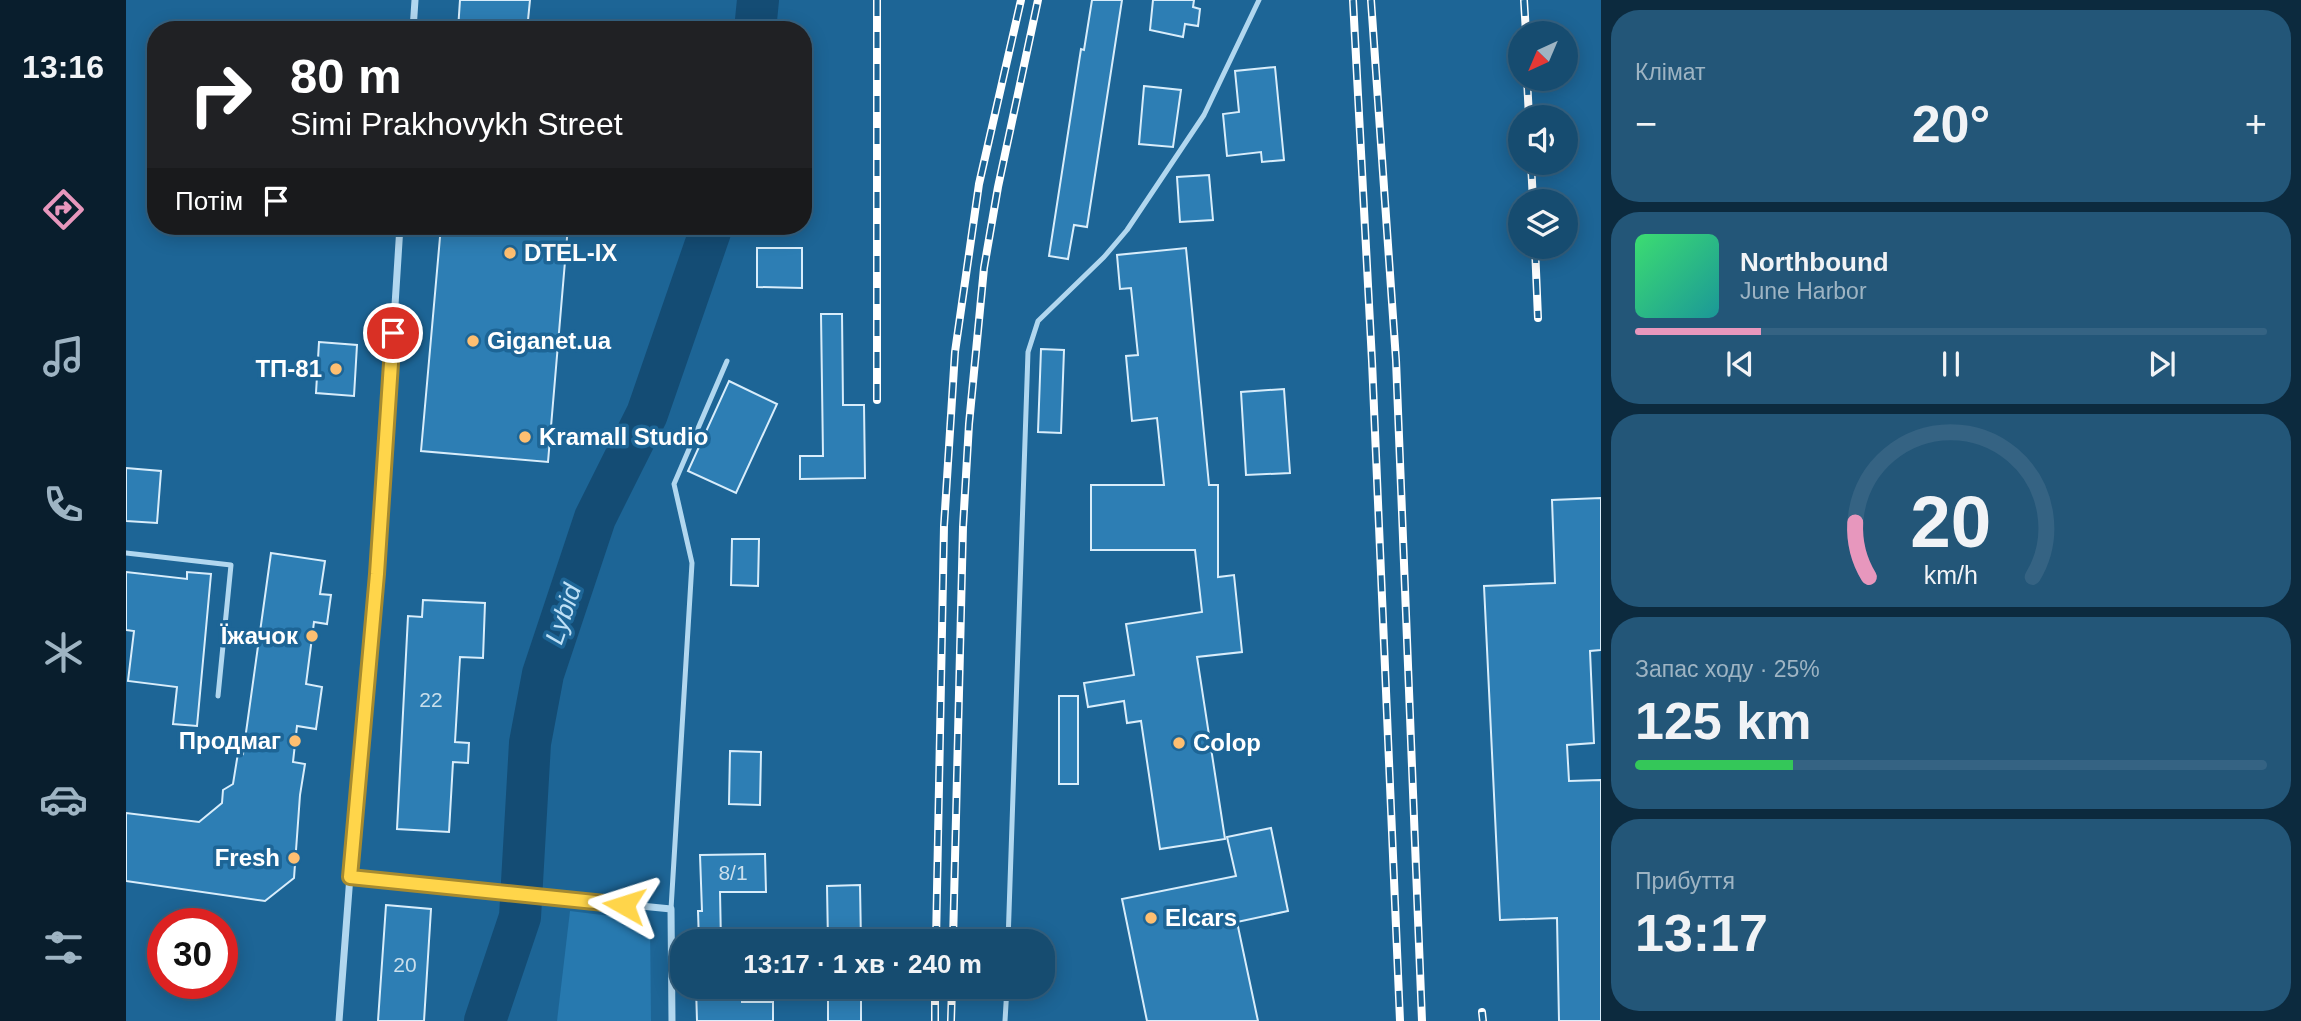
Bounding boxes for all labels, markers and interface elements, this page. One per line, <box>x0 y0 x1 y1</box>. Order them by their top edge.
north arrow <box>1508 21 1578 91</box>
map controls <box>1508 21 1578 259</box>
text: 13:16 <box>22 49 104 85</box>
icon: right <box>175 49 266 140</box>
text: 80 m <box>290 49 402 103</box>
text: Клімат <box>1635 59 1706 85</box>
text: 20° <box>1912 95 1990 153</box>
text: − <box>1635 103 1657 145</box>
text: + <box>2245 103 2267 145</box>
button: sound <box>1508 105 1578 175</box>
text: Simi Prakhovykh Street <box>290 106 623 142</box>
icon: arrive <box>257 182 295 220</box>
icon: directions <box>39 185 88 234</box>
text: Потім <box>175 186 243 216</box>
button: layers <box>1508 189 1578 259</box>
place label: DTEL-IX <box>524 239 617 266</box>
marker: DTEL-IX <box>502 245 518 261</box>
text: Northbound <box>1740 247 1889 277</box>
text: June Harbor <box>1740 278 1867 304</box>
pin <box>363 303 423 363</box>
icon: arrive <box>374 314 412 352</box>
place label: Giganet.ua <box>487 327 612 354</box>
icon: music <box>39 332 88 381</box>
marker: Giganet.ua <box>465 333 481 349</box>
icon: previous <box>1721 345 1759 383</box>
icon: pause <box>1932 345 1970 383</box>
icon: next <box>2143 345 2181 383</box>
place label: ТП-81 <box>255 355 322 382</box>
marker: ТП-81 <box>328 361 344 377</box>
place label: Kramall Studio <box>539 423 708 450</box>
marker: Kramall Studio <box>517 429 533 445</box>
icon: phone <box>39 480 88 529</box>
text: 20 <box>1911 481 1991 562</box>
text: km/h <box>1924 560 1978 588</box>
water label: Lybid <box>539 578 588 648</box>
place label: Їжачок <box>220 622 299 649</box>
icon: climate <box>39 628 88 677</box>
marker: Їжачок <box>304 628 320 644</box>
text: Запас ходу · 25% <box>1635 656 1820 682</box>
house number: 22 <box>419 688 443 711</box>
text: 125 km <box>1635 692 1811 750</box>
place label: Продмаг <box>179 727 281 754</box>
place label: Colop <box>1193 729 1261 756</box>
marker: Продмаг <box>287 733 303 749</box>
marker: Colop <box>1171 735 1187 751</box>
icon: car <box>39 775 88 824</box>
place label: Fresh <box>215 844 280 871</box>
marker: Fresh <box>286 850 302 866</box>
house number: 8/1 <box>718 861 748 884</box>
position arrow <box>587 868 661 942</box>
text: Прибуття <box>1635 868 1735 894</box>
place label: Elcars <box>1165 904 1237 931</box>
text: 13:17 <box>1635 904 1768 962</box>
speed limit sign: 30 <box>147 908 238 999</box>
marker: Elcars <box>1143 910 1159 926</box>
icon: filters <box>39 923 88 972</box>
text: 13:17 · 1 хв · 240 m <box>743 949 982 979</box>
house number: 20 <box>393 953 417 976</box>

